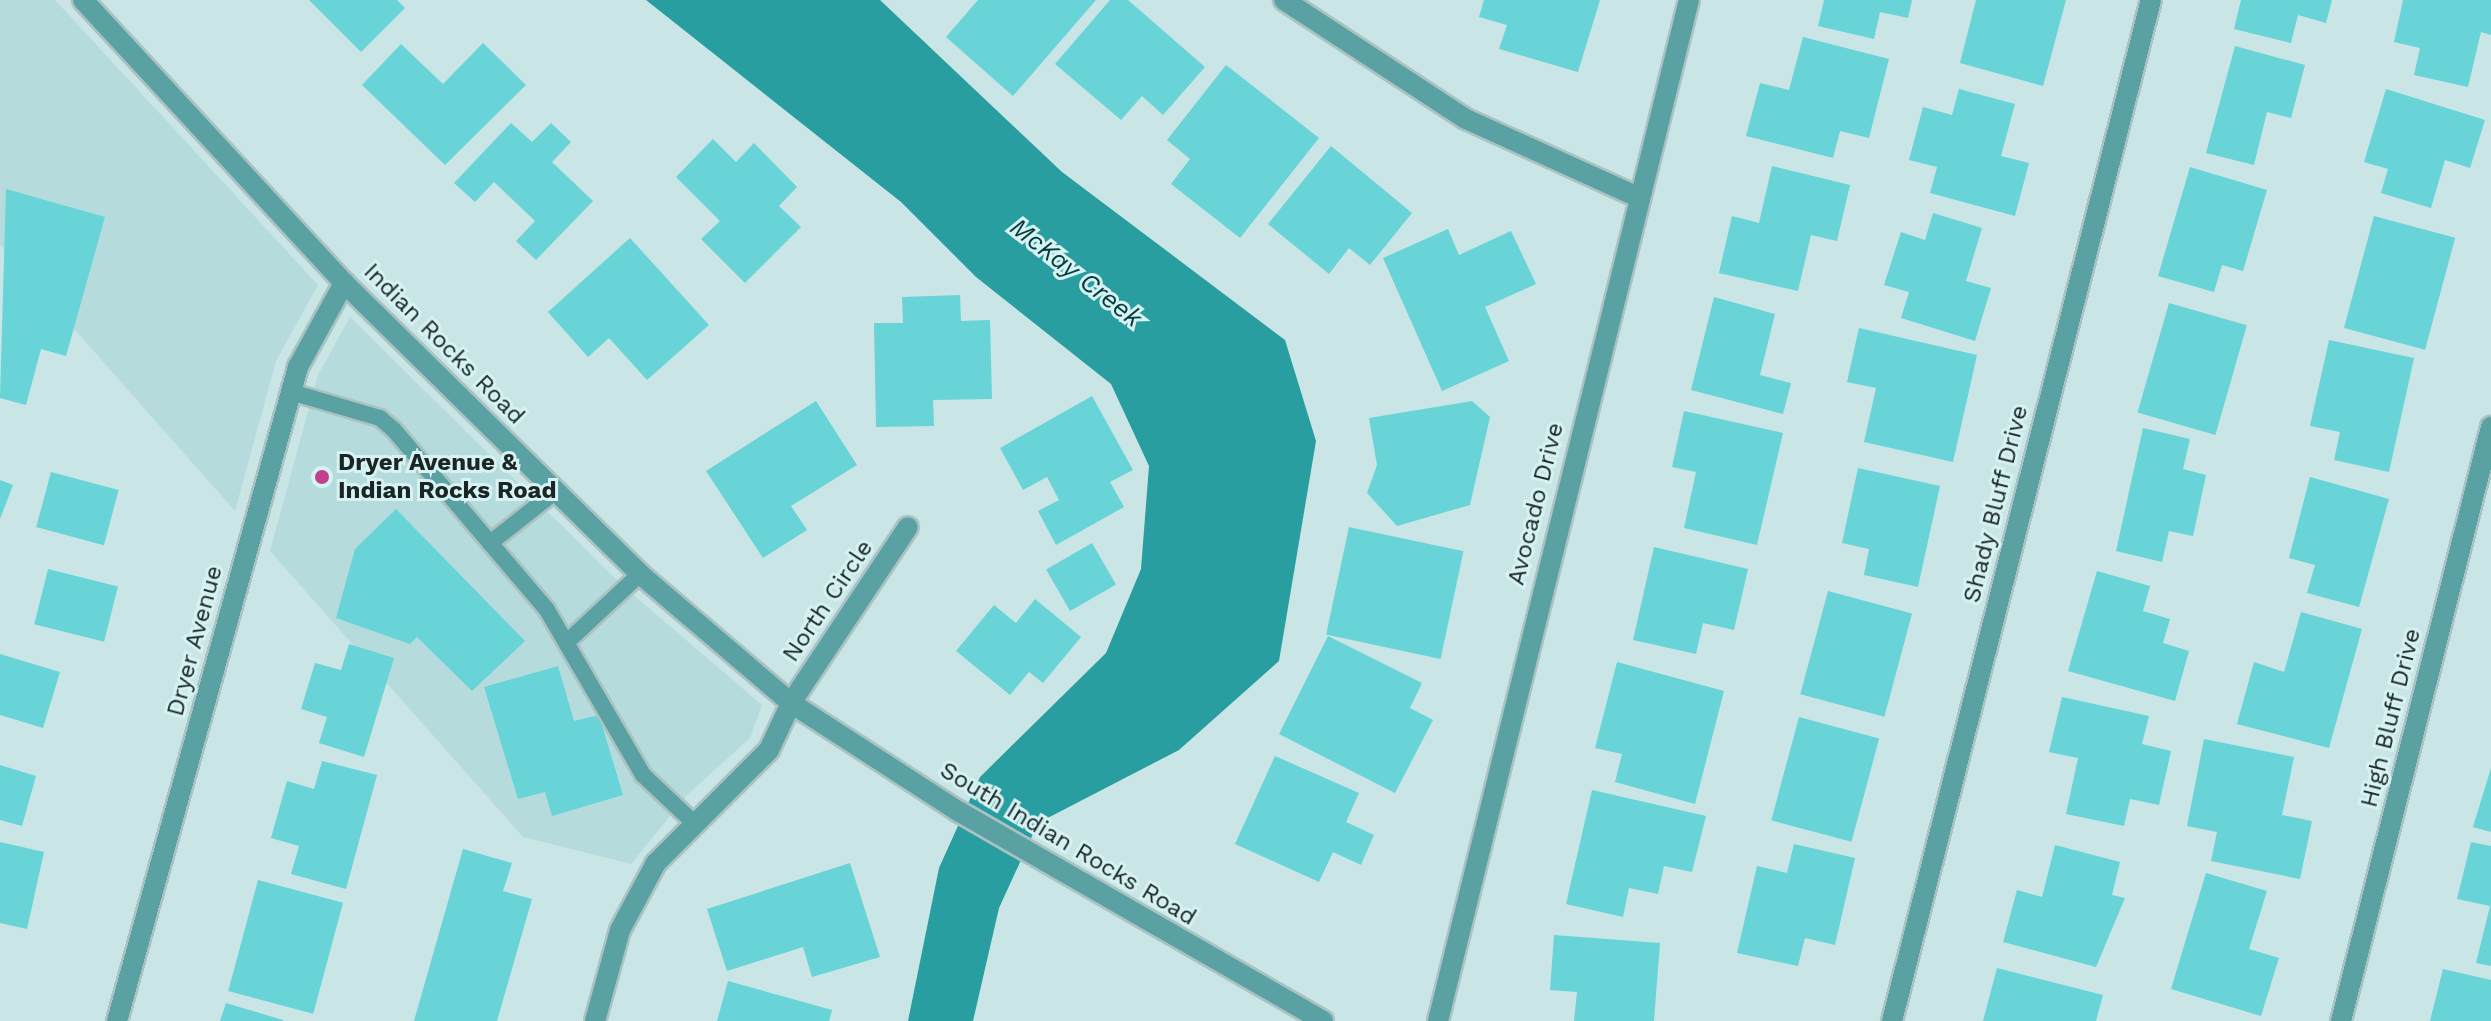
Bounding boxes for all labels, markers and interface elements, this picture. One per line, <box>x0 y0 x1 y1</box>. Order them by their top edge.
water label: McKay Creek <box>1003 212 1149 334</box>
street label: Indian Rocks Road <box>357 257 531 431</box>
street label: Shady Bluff Drive <box>1957 402 2035 606</box>
street label: Avocado Drive <box>1502 420 1570 588</box>
place label: Dryer Avenue & Indian Rocks Road <box>338 449 556 505</box>
marker: Dryer Avenue & Indian Rocks Road <box>313 468 331 486</box>
street label: North Circle <box>777 535 879 667</box>
street label: Dryer Avenue <box>161 562 229 720</box>
street label: High Bluff Drive <box>2355 625 2427 811</box>
street label: South Indian Rocks Road <box>935 756 1201 932</box>

